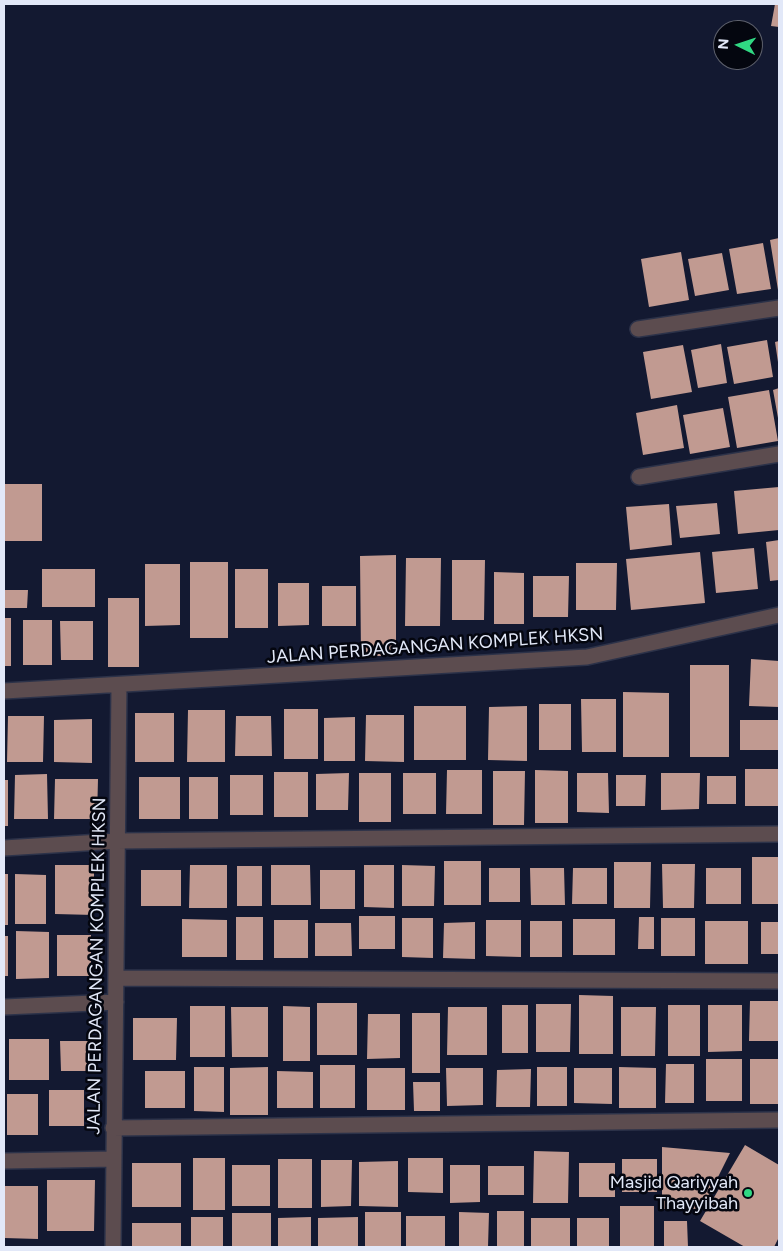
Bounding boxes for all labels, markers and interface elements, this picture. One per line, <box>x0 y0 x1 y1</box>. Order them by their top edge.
north arrow <box>713 20 763 70</box>
text: N <box>715 38 732 50</box>
street label: JALAN PERDAGANGAN KOMPLEK HKSN <box>266 623 604 669</box>
street label: JALAN PERDAGANGAN KOMPLEK HKSN <box>83 797 111 1135</box>
place label: Masjid Qariyyah Thayyibah <box>610 1172 738 1214</box>
marker: Masjid Qariyyah Thayyibah <box>742 1187 754 1199</box>

